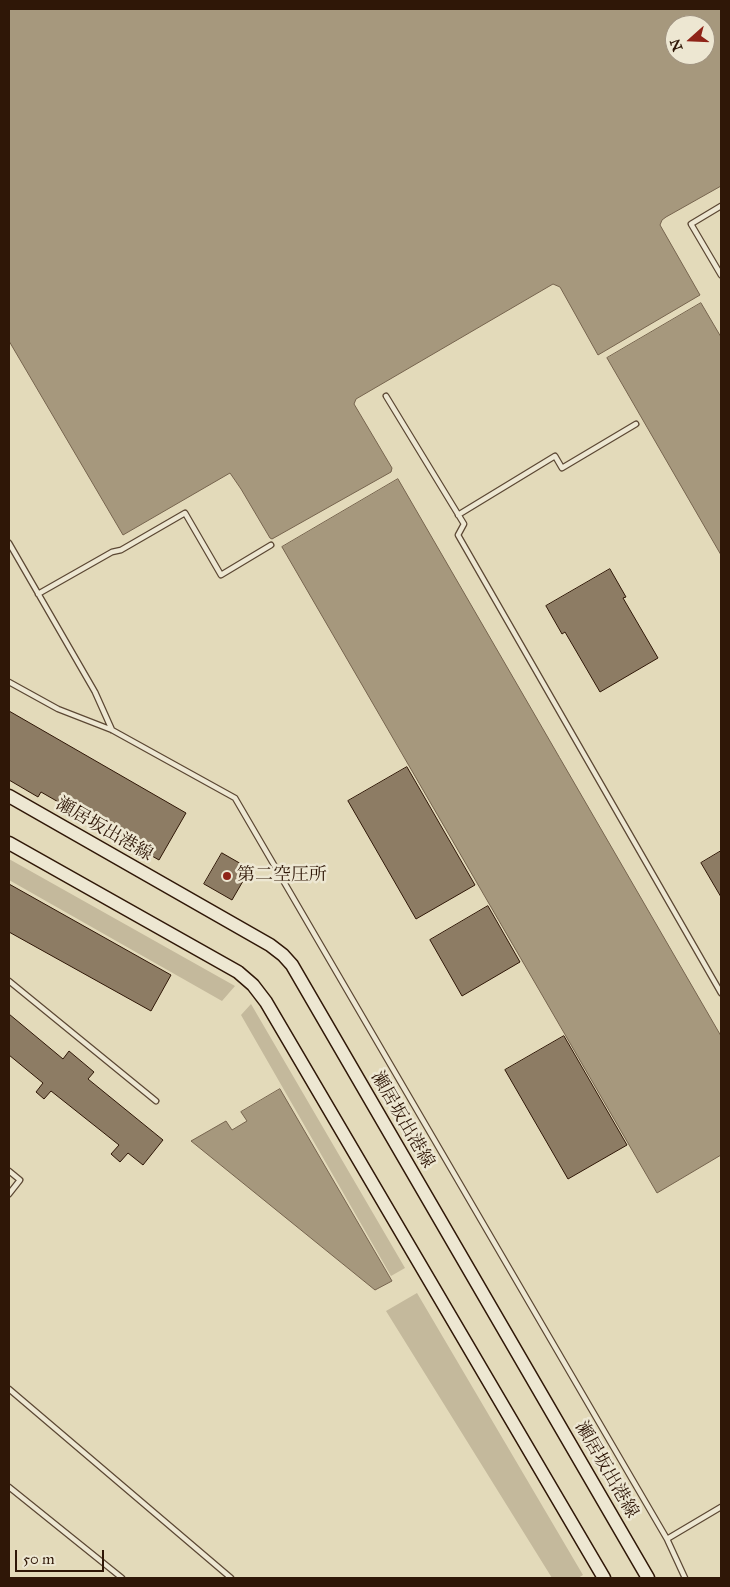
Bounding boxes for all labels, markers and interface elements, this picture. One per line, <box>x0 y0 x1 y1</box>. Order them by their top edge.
north arrow <box>665 15 715 65</box>
text: N <box>666 36 686 53</box>
street label: 瀬居坂出港線 <box>52 794 156 866</box>
place label: 第二空圧所 <box>237 865 327 887</box>
marker: 第二空圧所 <box>221 870 233 882</box>
street label: 瀬居坂出港線 <box>366 1068 438 1172</box>
street label: 瀬居坂出港線 <box>570 1418 642 1522</box>
scale bar <box>18 1540 106 1572</box>
text: 50 m <box>23 1550 55 1568</box>

